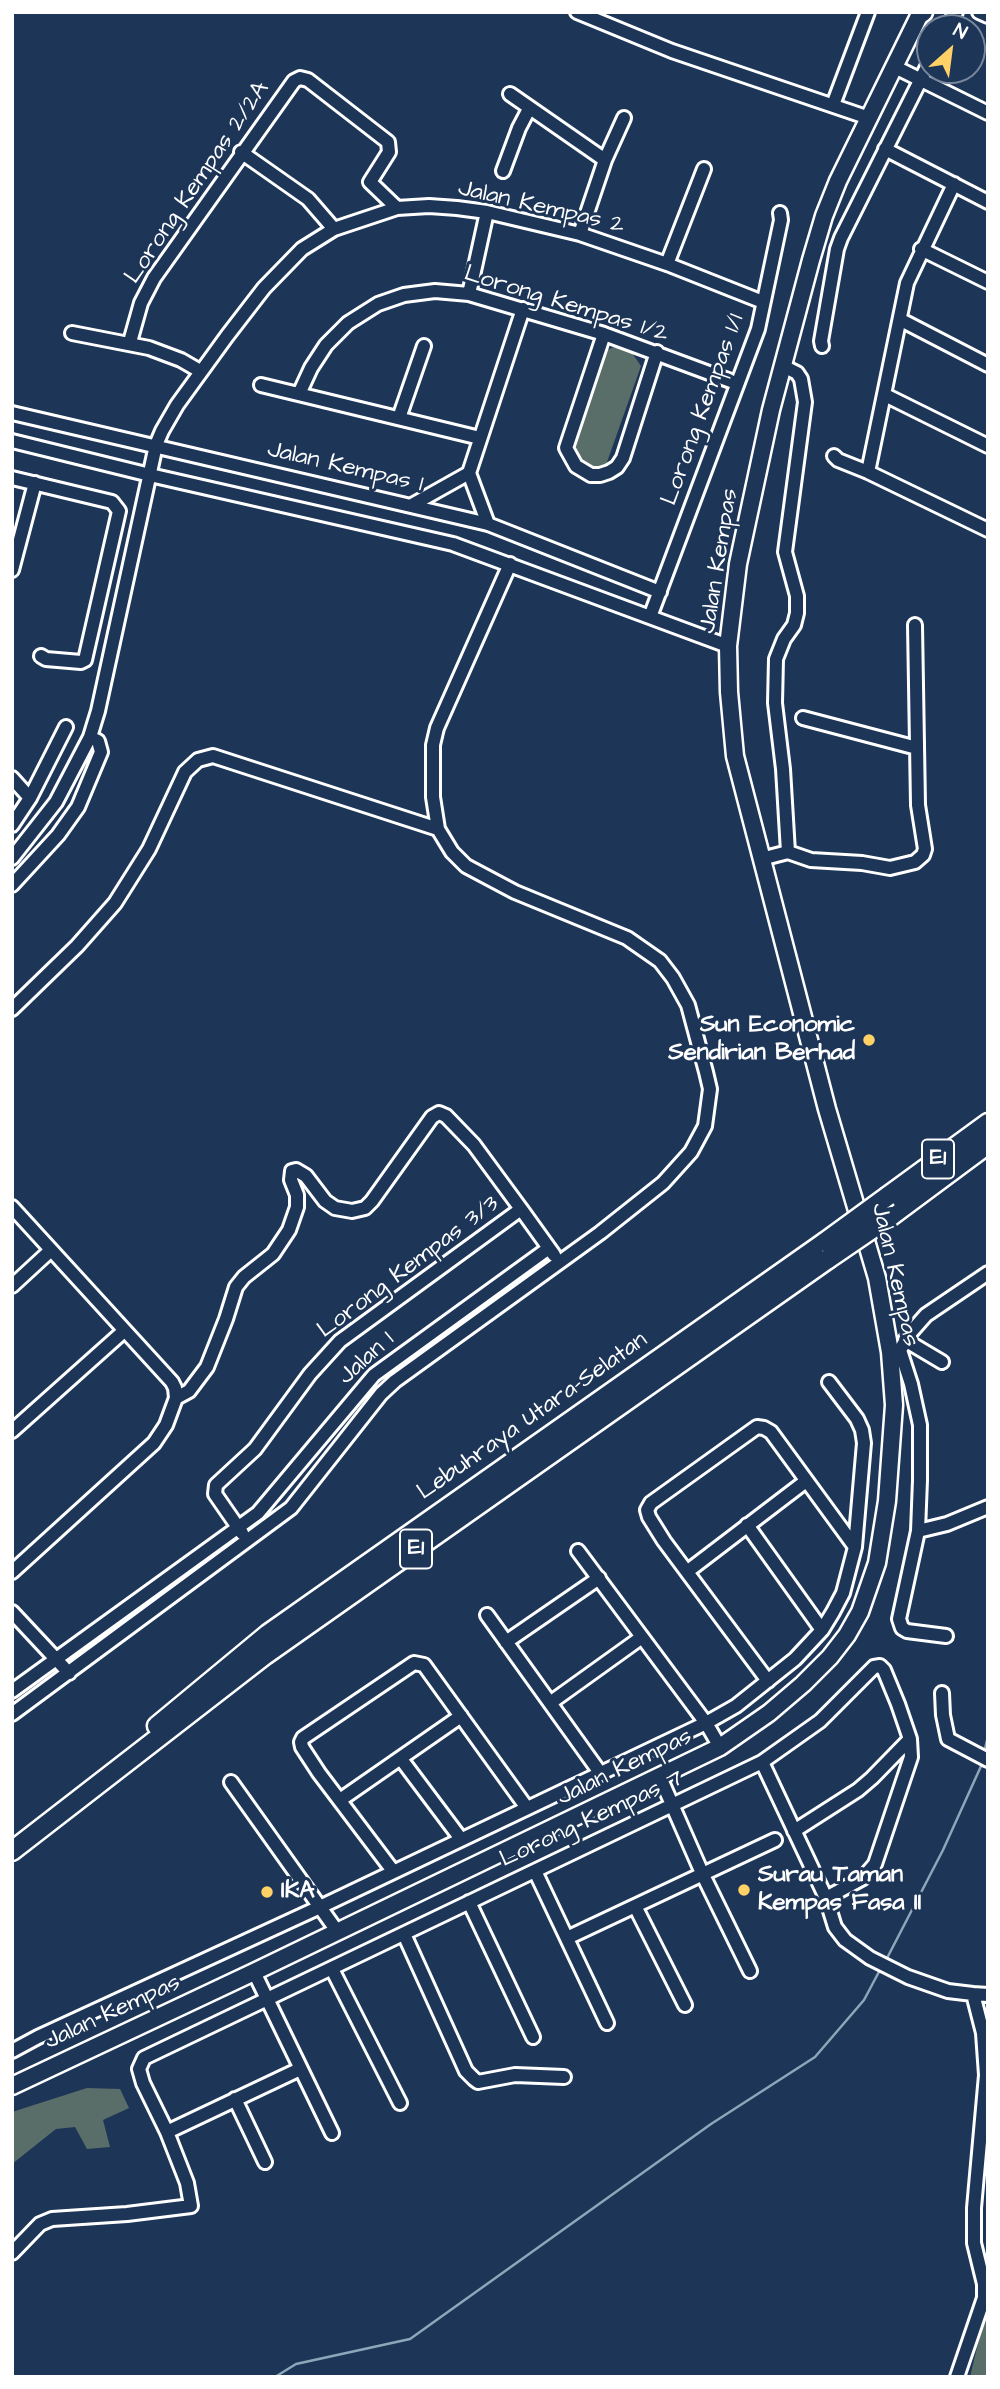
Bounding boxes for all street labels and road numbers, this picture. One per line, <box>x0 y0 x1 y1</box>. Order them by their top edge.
street label: Lorong Kempas 2/2A <box>120 76 276 290</box>
street label: Jalan Kempas 2 <box>455 175 627 241</box>
street label: Lorong Kempas 1/2 <box>460 260 672 350</box>
street label: Lorong Kempas 1/1 <box>656 310 752 510</box>
street label: Jalan Kempas 1 <box>264 436 426 500</box>
street label: Jalan Kempas <box>694 486 746 636</box>
road number: E1 <box>922 1140 954 1178</box>
street label: Lorong Kempas 3/3 <box>313 1190 505 1346</box>
street label: Jalan Kempas <box>864 1200 924 1350</box>
street label: Jalan 1 <box>333 1326 401 1392</box>
street label: Lebuhraya Utara–Selatan <box>412 1327 654 1507</box>
road number: E1 <box>400 1530 432 1568</box>
street label: Jalan Kempas <box>553 1723 697 1813</box>
street label: Lorong Kempas 7 <box>496 1765 688 1875</box>
street label: Jalan Kempas <box>41 1969 185 2057</box>

